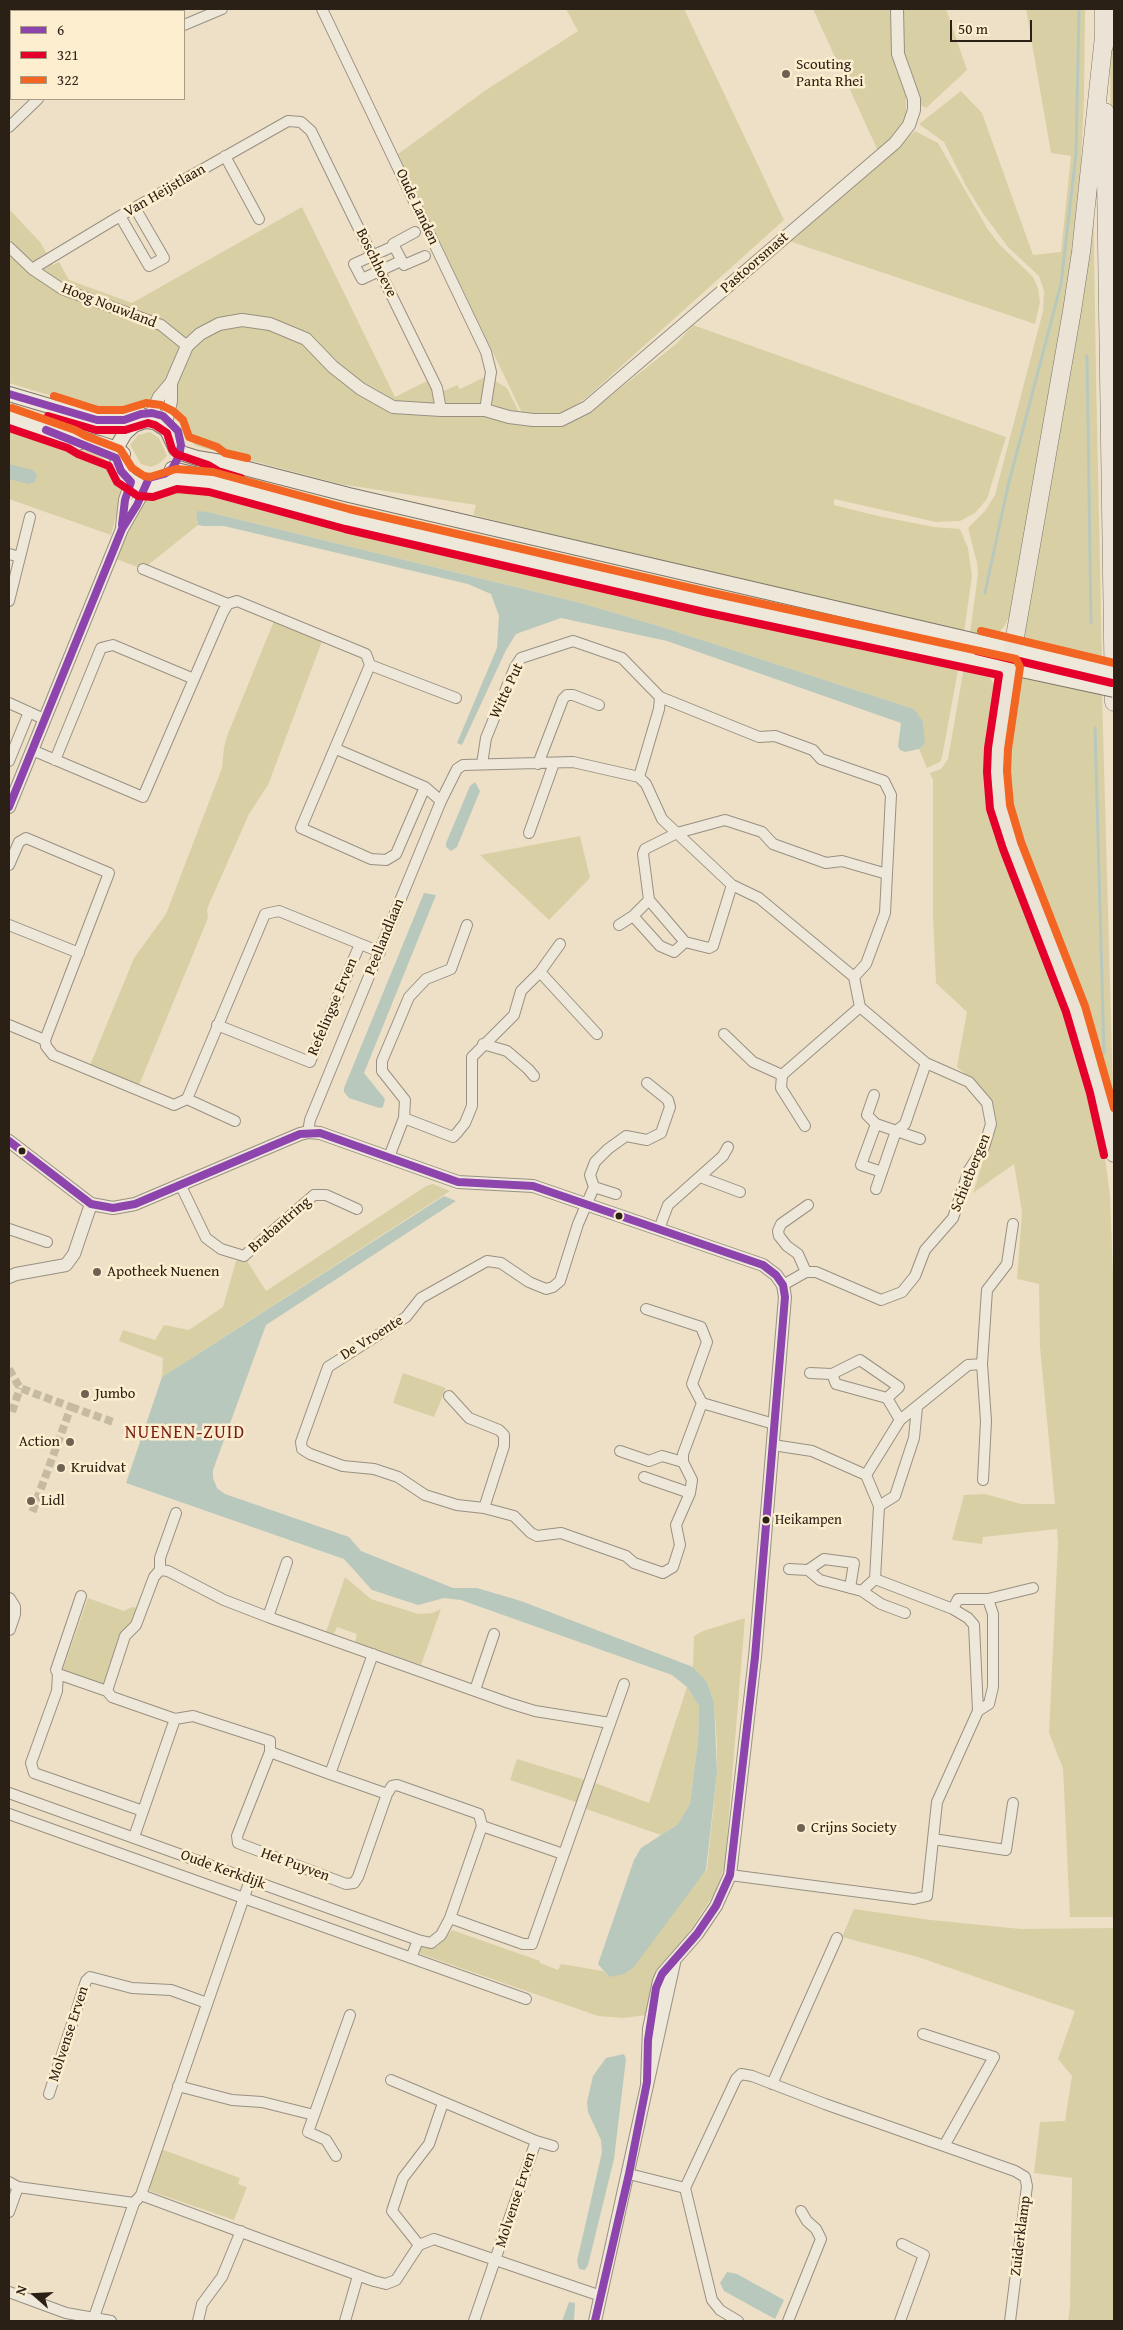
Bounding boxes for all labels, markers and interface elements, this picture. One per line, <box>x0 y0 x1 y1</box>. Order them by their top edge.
legend <box>10 10 185 100</box>
scale bar <box>953 10 1036 42</box>
text: 50 m <box>958 18 988 39</box>
text: 6 <box>57 19 64 40</box>
text: 321 <box>57 44 79 65</box>
place label: Scouting Panta Rhei <box>796 56 864 91</box>
marker: Scouting Panta Rhei <box>780 68 792 80</box>
text: 322 <box>57 69 79 90</box>
street label: Van Heijstlaan <box>121 160 209 222</box>
street label: Oude Landen <box>392 166 442 248</box>
street label: Boschhoeve <box>352 226 400 300</box>
street label: Pastoorsmast <box>717 229 793 297</box>
street label: Hoog Nouwland <box>59 280 159 332</box>
street label: Witte Put <box>486 660 528 722</box>
street label: Peellandlaan <box>362 896 408 978</box>
street label: Refelingse Erven <box>304 955 362 1059</box>
street label: Schietbergen <box>947 1131 995 1215</box>
unlabelled marker <box>17 1146 27 1156</box>
street label: Brabantring <box>245 1193 315 1257</box>
unlabelled marker <box>614 1211 624 1221</box>
place label: Apotheek Nuenen <box>107 1263 219 1281</box>
marker: Apotheek Nuenen <box>91 1266 103 1278</box>
street label: De Vroente <box>337 1312 407 1364</box>
place label: Jumbo <box>95 1385 136 1403</box>
marker: Jumbo <box>79 1388 91 1400</box>
district label: NUENEN-ZUID <box>123 1422 247 1444</box>
place label: Action <box>19 1433 60 1451</box>
marker: Action <box>64 1436 76 1448</box>
place label: Kruidvat <box>71 1459 126 1477</box>
marker: Kruidvat <box>55 1462 67 1474</box>
place label: Lidl <box>41 1492 65 1510</box>
marker: Lidl <box>25 1495 37 1507</box>
place label: Heikampen <box>775 1512 842 1528</box>
marker: Heikampen <box>761 1515 771 1525</box>
place label: Crijns Society <box>811 1819 897 1837</box>
marker: Crijns Society <box>795 1822 807 1834</box>
street label: Het Puyven <box>258 1844 332 1886</box>
street label: Oude Kerkdijk <box>178 1846 268 1894</box>
street label: Molvense Erven <box>45 1984 93 2084</box>
street label: Molvense Erven <box>492 2150 540 2250</box>
street label: Zuiderklamp <box>1007 2195 1035 2277</box>
north arrow <box>10 2270 60 2320</box>
text: N <box>10 2282 32 2298</box>

